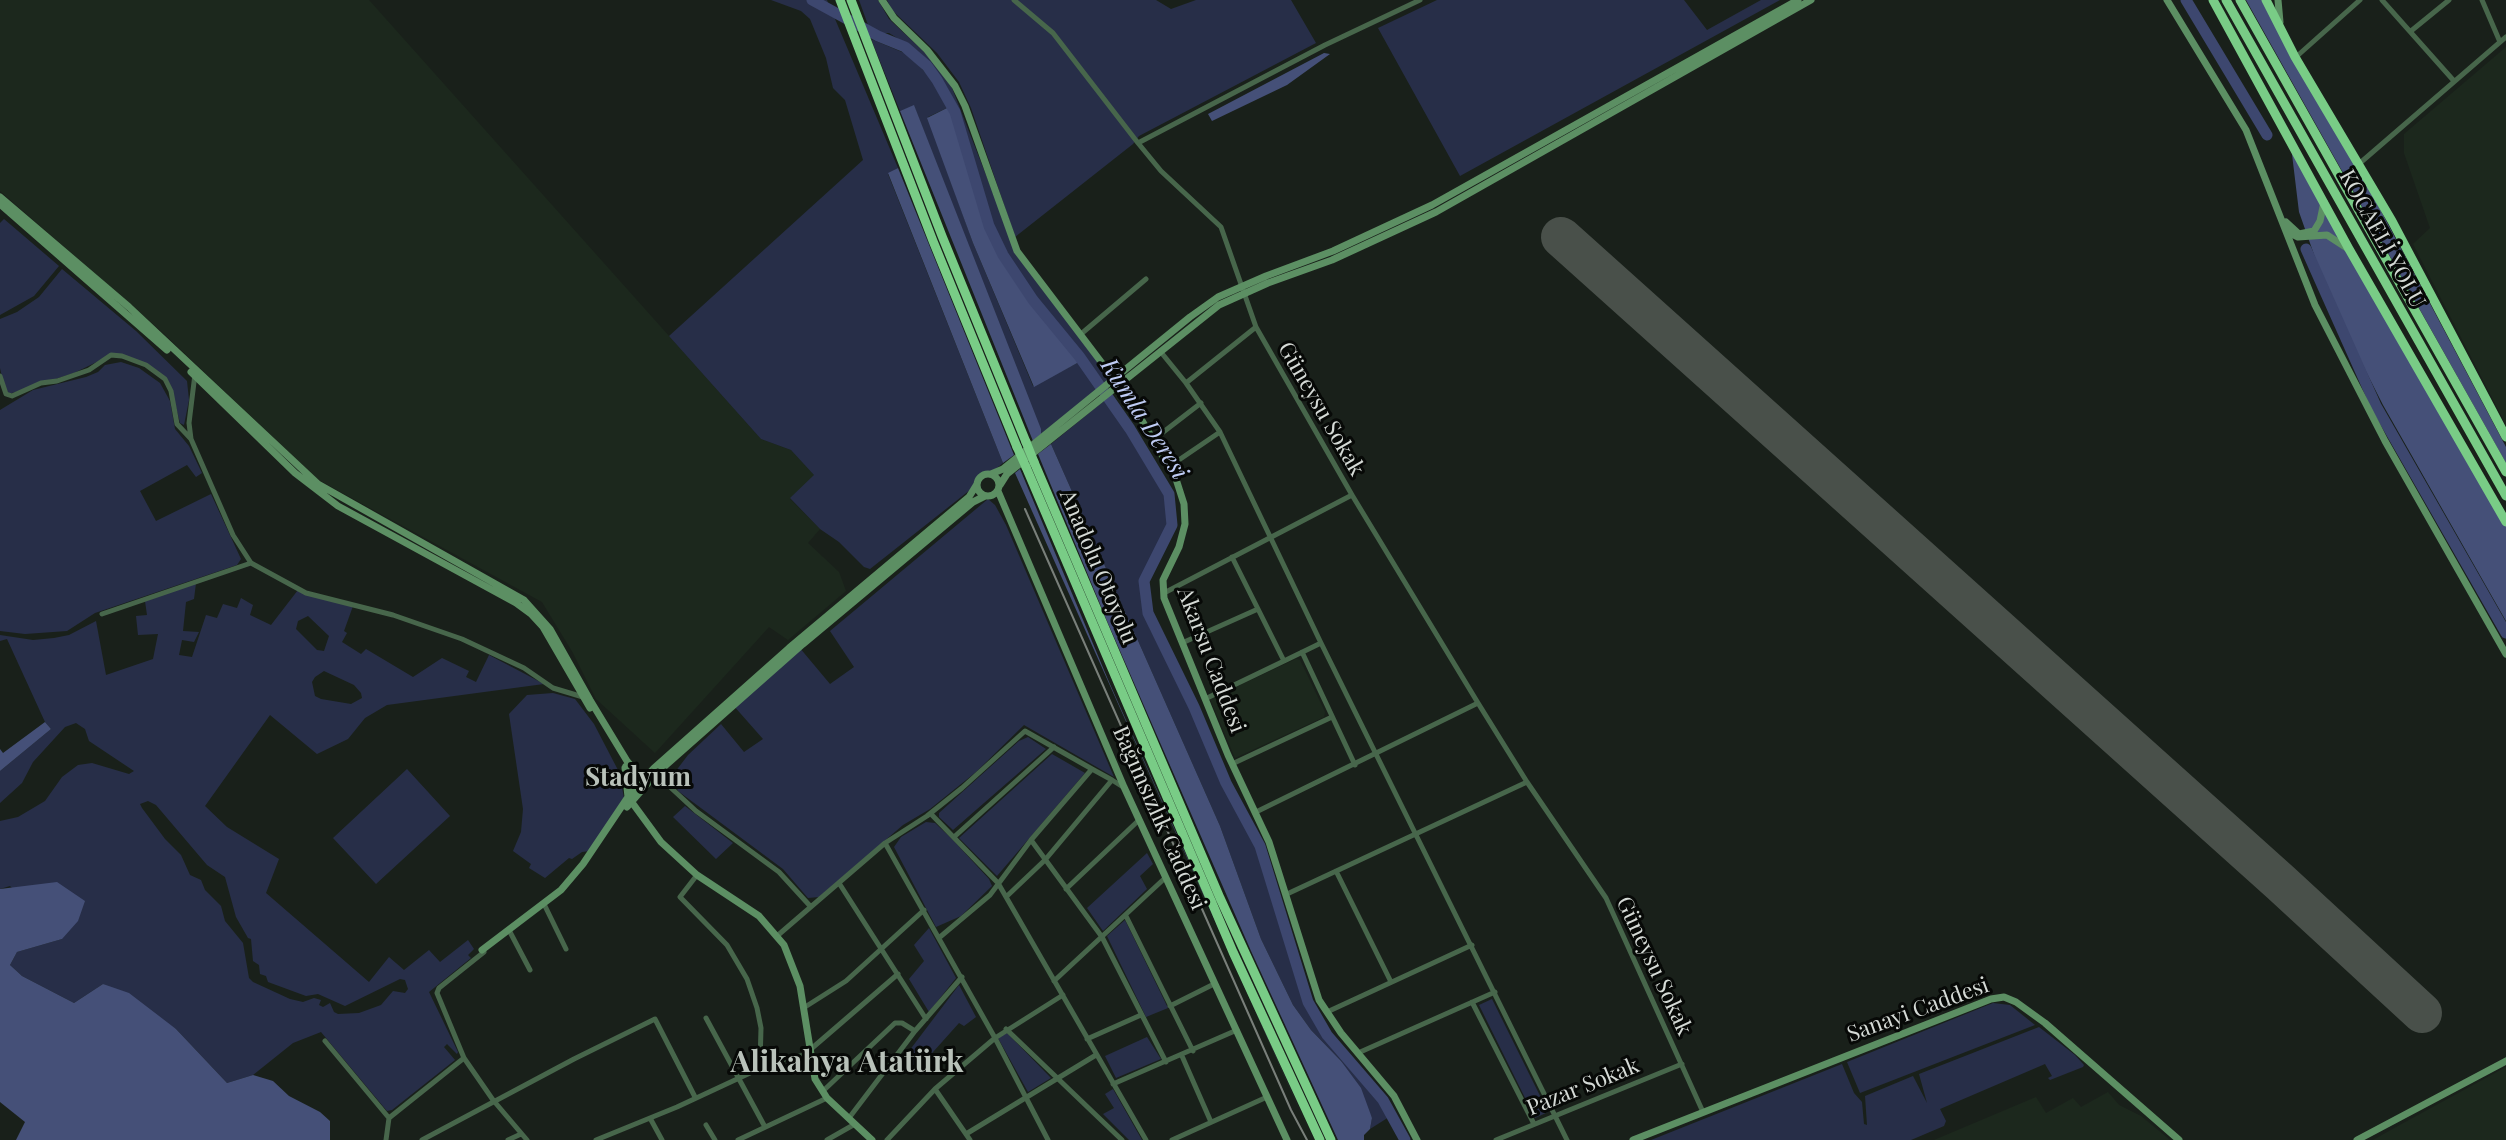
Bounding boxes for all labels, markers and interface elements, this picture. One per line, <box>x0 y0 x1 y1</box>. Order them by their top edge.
street label: KOCAELİ YOLU <box>2333 165 2431 313</box>
street label: Güneysu Sokak <box>1272 337 1370 481</box>
water label: Kumla Deresi <box>1094 353 1194 485</box>
street label: Anadolu Otoyolu <box>1054 486 1142 648</box>
street label: Akarsu Caddesi <box>1171 584 1251 736</box>
street label: Bağımsızlık Caddesi <box>1107 722 1211 914</box>
district label: Stadyum <box>585 762 691 794</box>
street label: Güneysu Sokak <box>1610 892 1698 1040</box>
street label: Sanayi Caddesi <box>1844 972 1992 1048</box>
district label: Alikahya Atatürk <box>730 1045 964 1081</box>
street label: Pazar Sokak <box>1523 1052 1643 1122</box>

